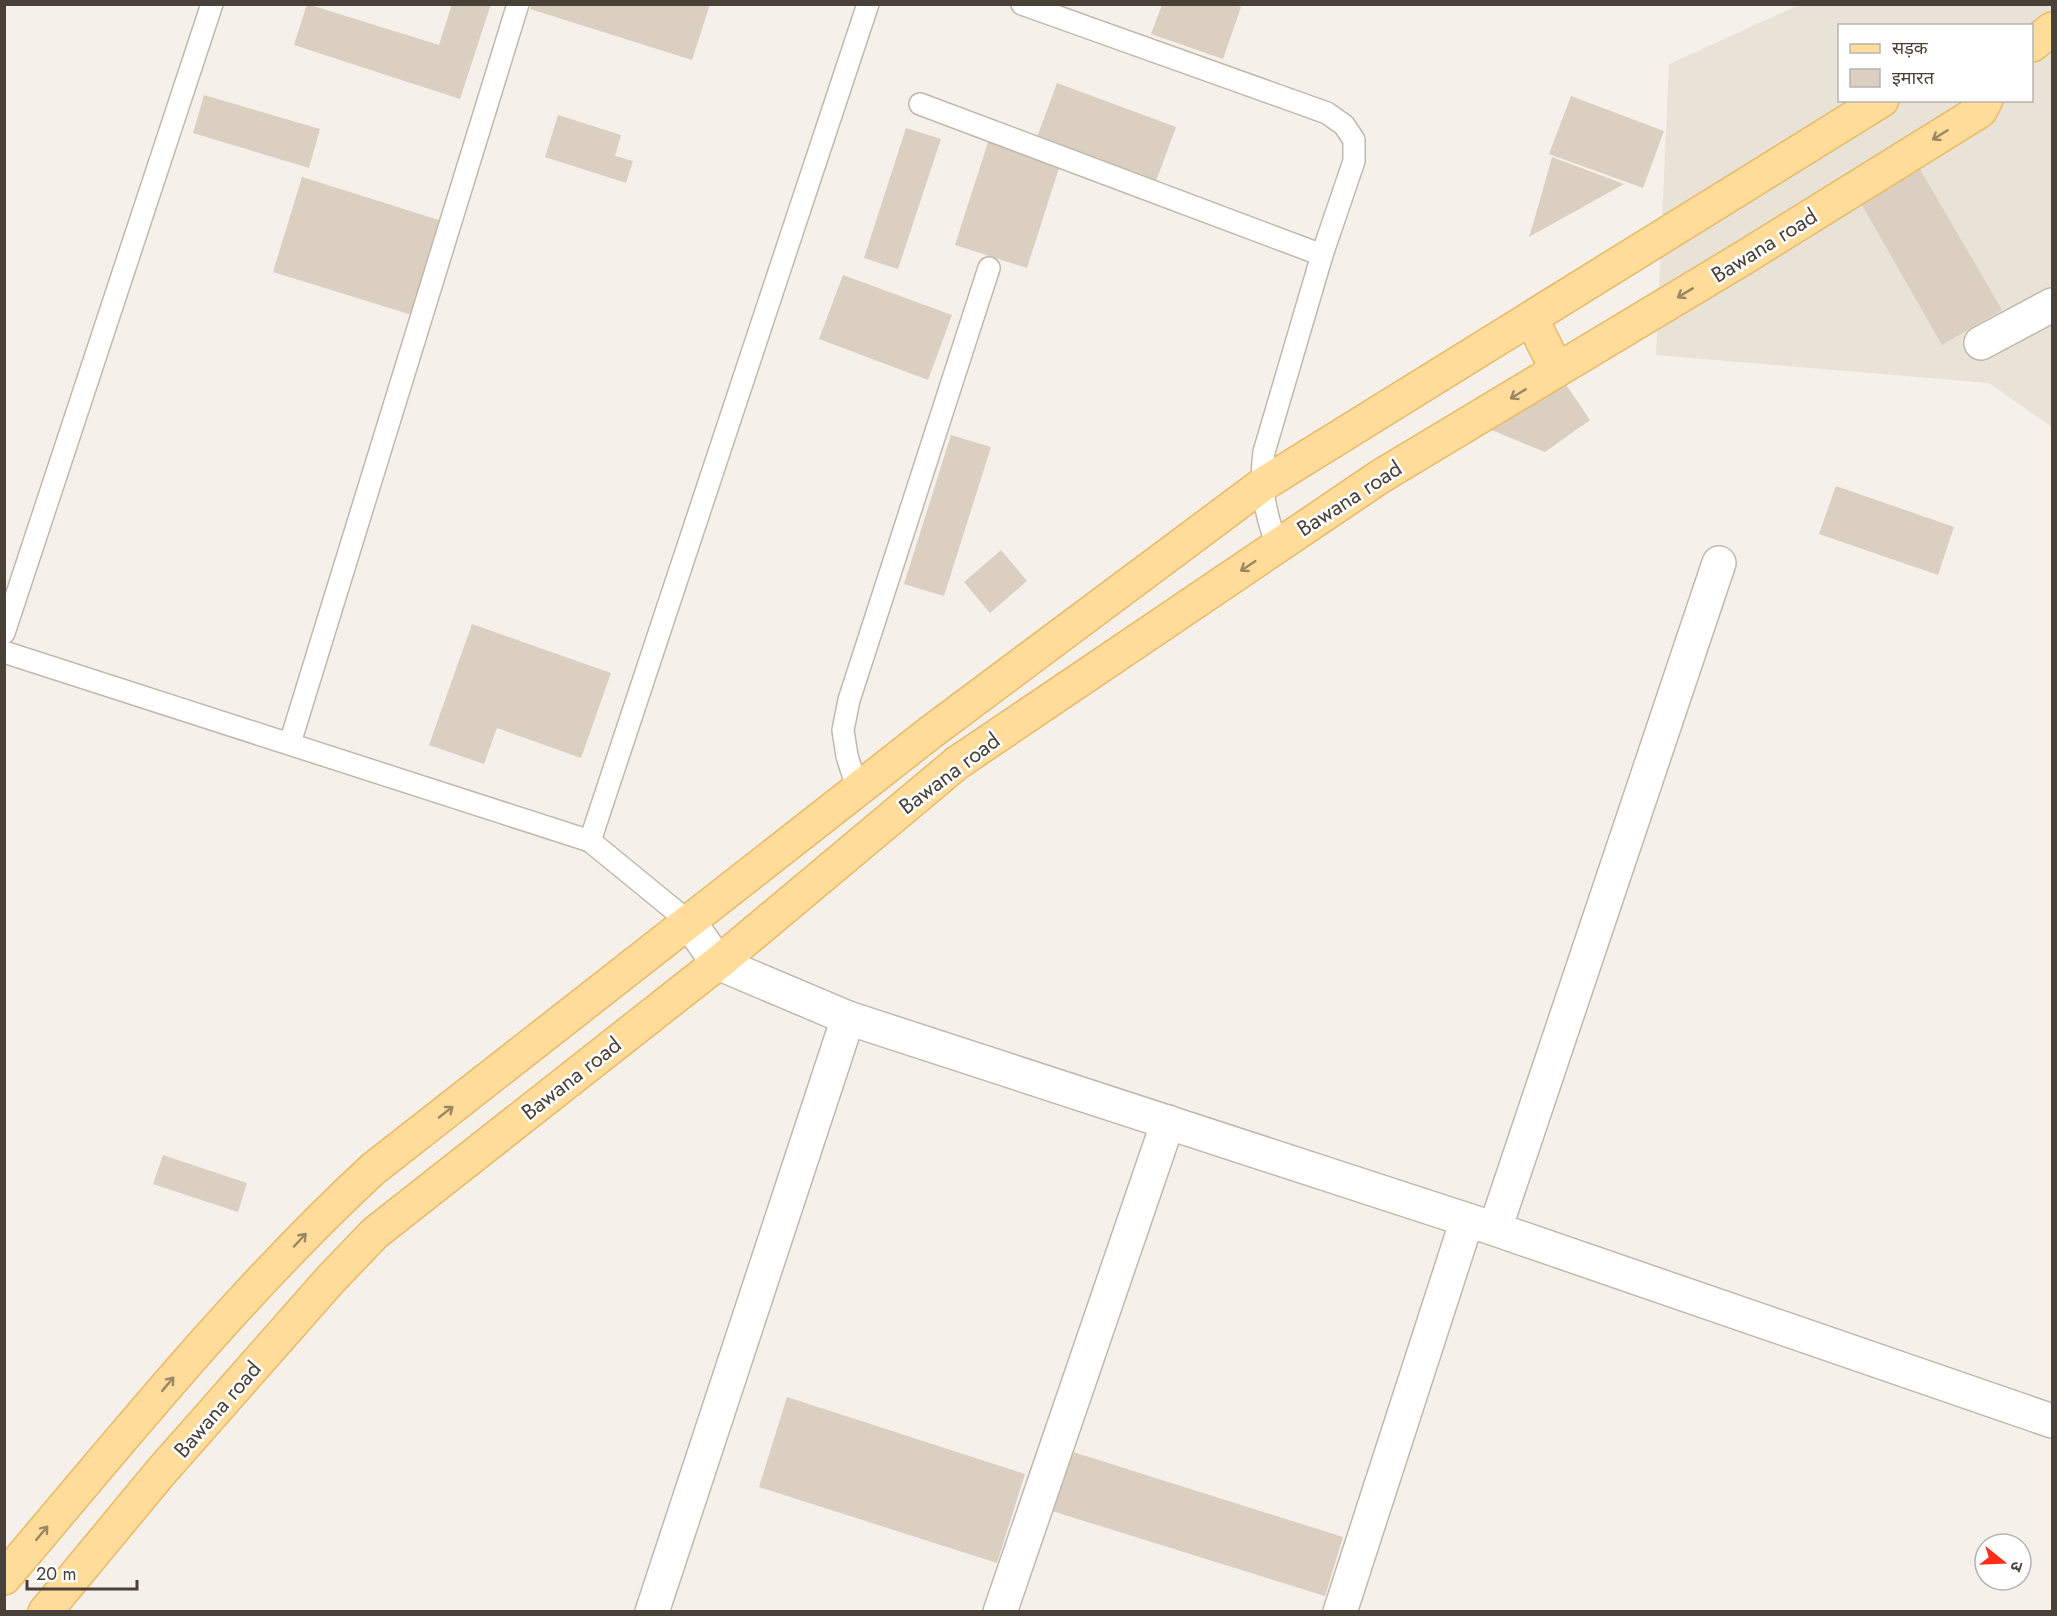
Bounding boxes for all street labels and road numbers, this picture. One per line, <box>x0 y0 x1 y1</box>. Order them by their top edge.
street label: Bawana road <box>1705 200 1823 290</box>
street label: Bawana road <box>1290 452 1408 544</box>
street label: Bawana road <box>892 724 1006 822</box>
street label: Bawana road <box>514 1029 628 1127</box>
street label: Bawana road <box>166 1353 268 1465</box>

